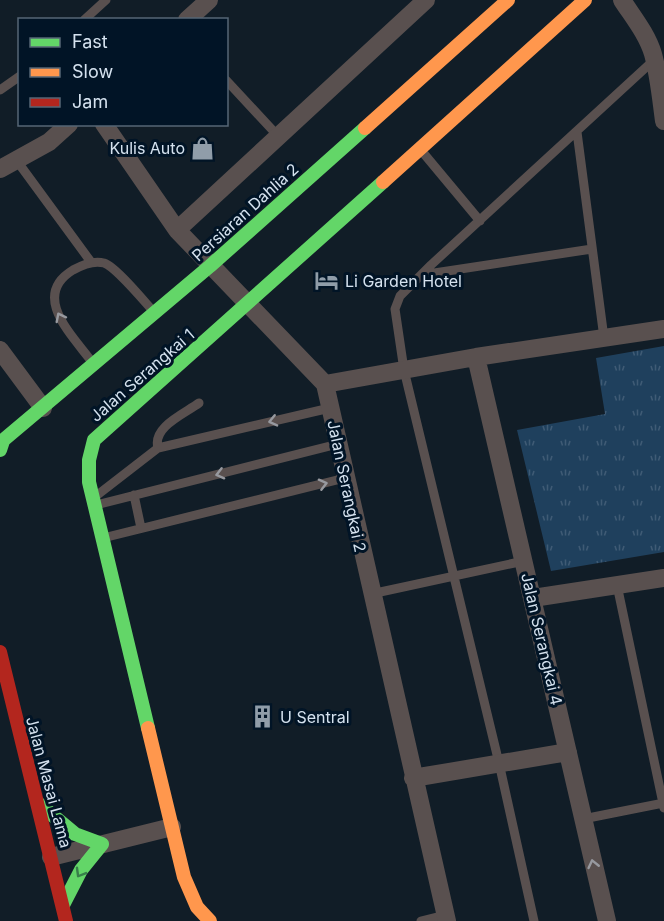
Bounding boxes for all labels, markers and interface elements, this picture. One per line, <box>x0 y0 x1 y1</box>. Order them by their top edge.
legend <box>18 18 228 126</box>
text: Fast <box>72 31 108 52</box>
text: Slow <box>72 61 113 82</box>
text: Jam <box>72 91 108 112</box>
shop icon: Kulis Auto <box>190 135 216 161</box>
place label: Kulis Auto <box>109 138 185 158</box>
street label: Persiaran Dahlia 2 <box>188 159 302 265</box>
hotel icon: Li Garden Hotel <box>314 268 340 294</box>
place label: Li Garden Hotel <box>345 271 462 291</box>
one-way arrow <box>56 313 67 323</box>
street label: Jalan Serangkai 1 <box>86 324 198 426</box>
one-way arrow <box>268 414 278 427</box>
street label: Jalan Serangkai 2 <box>323 418 371 554</box>
one-way arrow <box>215 466 225 479</box>
one-way arrow <box>318 478 328 491</box>
street label: Jalan Serangkai 4 <box>517 571 567 707</box>
building icon: U Sentral <box>249 704 275 730</box>
place label: U Sentral <box>280 707 350 727</box>
street label: Jalan Masai Lama <box>22 714 76 850</box>
one-way arrow <box>588 859 601 869</box>
one-way arrow <box>76 867 87 877</box>

